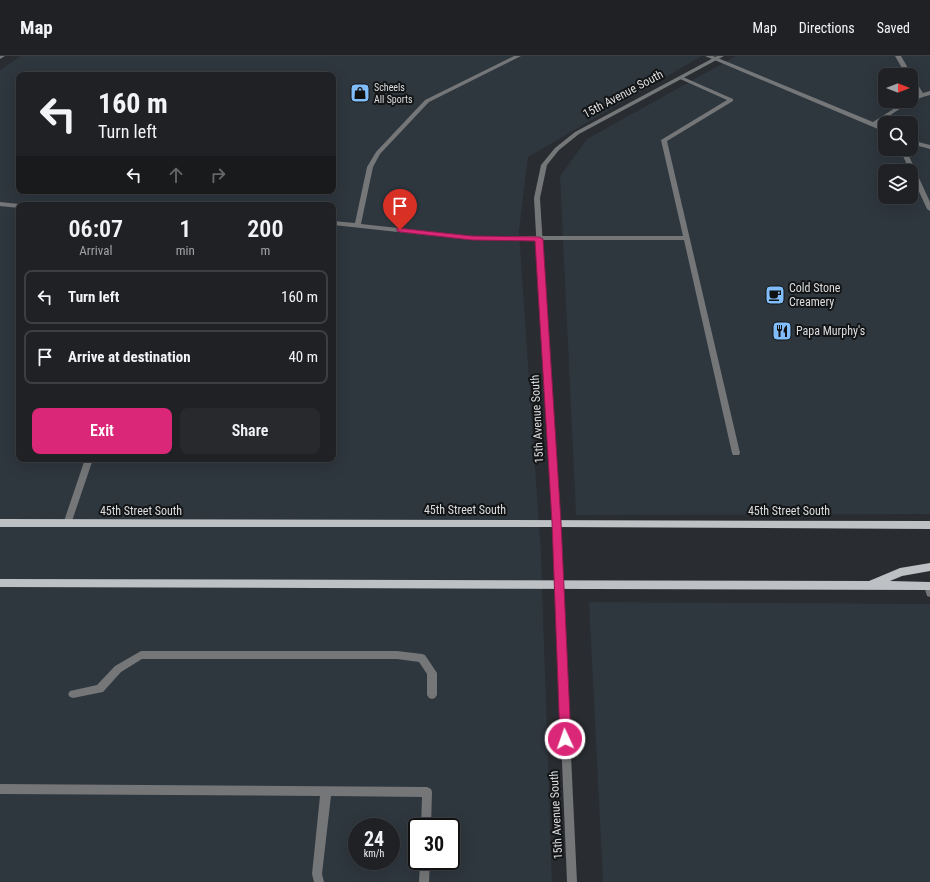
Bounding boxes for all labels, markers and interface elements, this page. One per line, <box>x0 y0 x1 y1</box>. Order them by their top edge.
text: Map <box>20 16 53 39</box>
text: Map <box>753 20 777 36</box>
text: Directions <box>799 20 855 36</box>
text: Saved <box>877 20 910 36</box>
street label: 15th Avenue South <box>581 67 666 121</box>
north arrow <box>878 68 918 108</box>
map controls <box>878 68 918 204</box>
shop icon: Scheels All Sports <box>349 82 371 104</box>
place label: Scheels All Sports <box>374 82 413 105</box>
text: 160 m <box>98 87 168 120</box>
icon: left <box>32 88 84 140</box>
button: search <box>878 116 918 156</box>
text: Turn left <box>98 121 157 142</box>
icon: left <box>123 164 145 186</box>
icon: ahead <box>165 164 187 186</box>
icon: right <box>207 164 229 186</box>
button: layers <box>878 164 918 204</box>
pin <box>383 189 417 230</box>
icon: arrive <box>389 195 411 217</box>
text: 06:07 <box>69 215 123 243</box>
text: 1 <box>179 215 191 243</box>
text: 200 <box>247 215 283 243</box>
text: Arrival <box>79 243 112 258</box>
text: min <box>176 243 195 258</box>
text: m <box>260 243 270 258</box>
place label: Cold Stone Creamery <box>789 281 841 309</box>
cafe icon: Cold Stone Creamery <box>764 284 786 306</box>
icon: left <box>34 286 56 308</box>
text: Turn left <box>68 288 119 306</box>
text: 160 m <box>281 288 318 306</box>
restaurant icon: Papa Murphy's <box>771 320 793 342</box>
place label: Papa Murphy's <box>796 324 865 338</box>
icon: arrive <box>34 346 56 368</box>
text: Arrive at destination <box>68 348 191 366</box>
text: 40 m <box>288 348 318 366</box>
street label: 15th Avenue South <box>528 374 546 464</box>
button: Exit <box>32 408 172 454</box>
button: Share <box>180 408 320 454</box>
street label: 45th Street South <box>424 503 506 517</box>
street label: 45th Street South <box>100 504 182 518</box>
street label: 45th Street South <box>748 504 830 518</box>
position arrow <box>544 718 586 760</box>
street label: 15th Avenue South <box>547 770 565 860</box>
speed limit sign: 30 <box>408 818 460 870</box>
text: 24 <box>364 827 384 851</box>
text: km/h <box>364 848 384 859</box>

